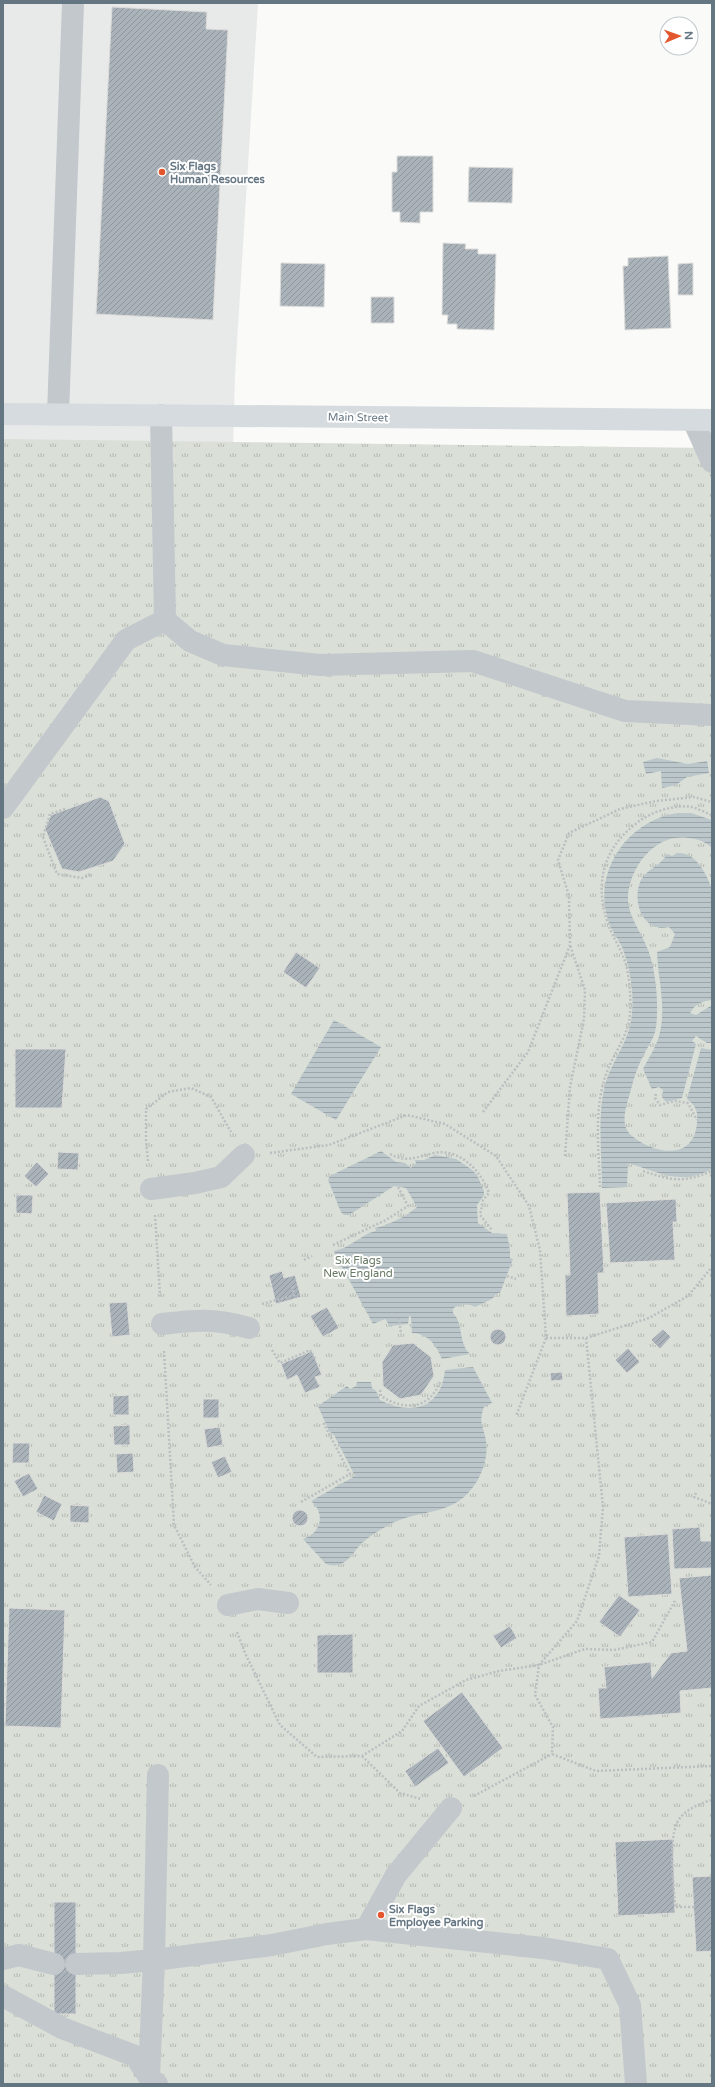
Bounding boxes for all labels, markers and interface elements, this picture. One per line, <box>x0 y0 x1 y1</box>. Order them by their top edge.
north arrow <box>659 16 699 56</box>
text: N <box>682 31 695 40</box>
place label: Six Flags Human Resources <box>170 160 266 186</box>
marker: Six Flags Human Resources <box>157 167 167 177</box>
street label: Main Street <box>328 410 388 425</box>
park label: Six Flags New England <box>323 1254 393 1280</box>
place label: Six Flags Employee Parking <box>389 1903 483 1930</box>
marker: Six Flags Employee Parking <box>376 1910 386 1920</box>

